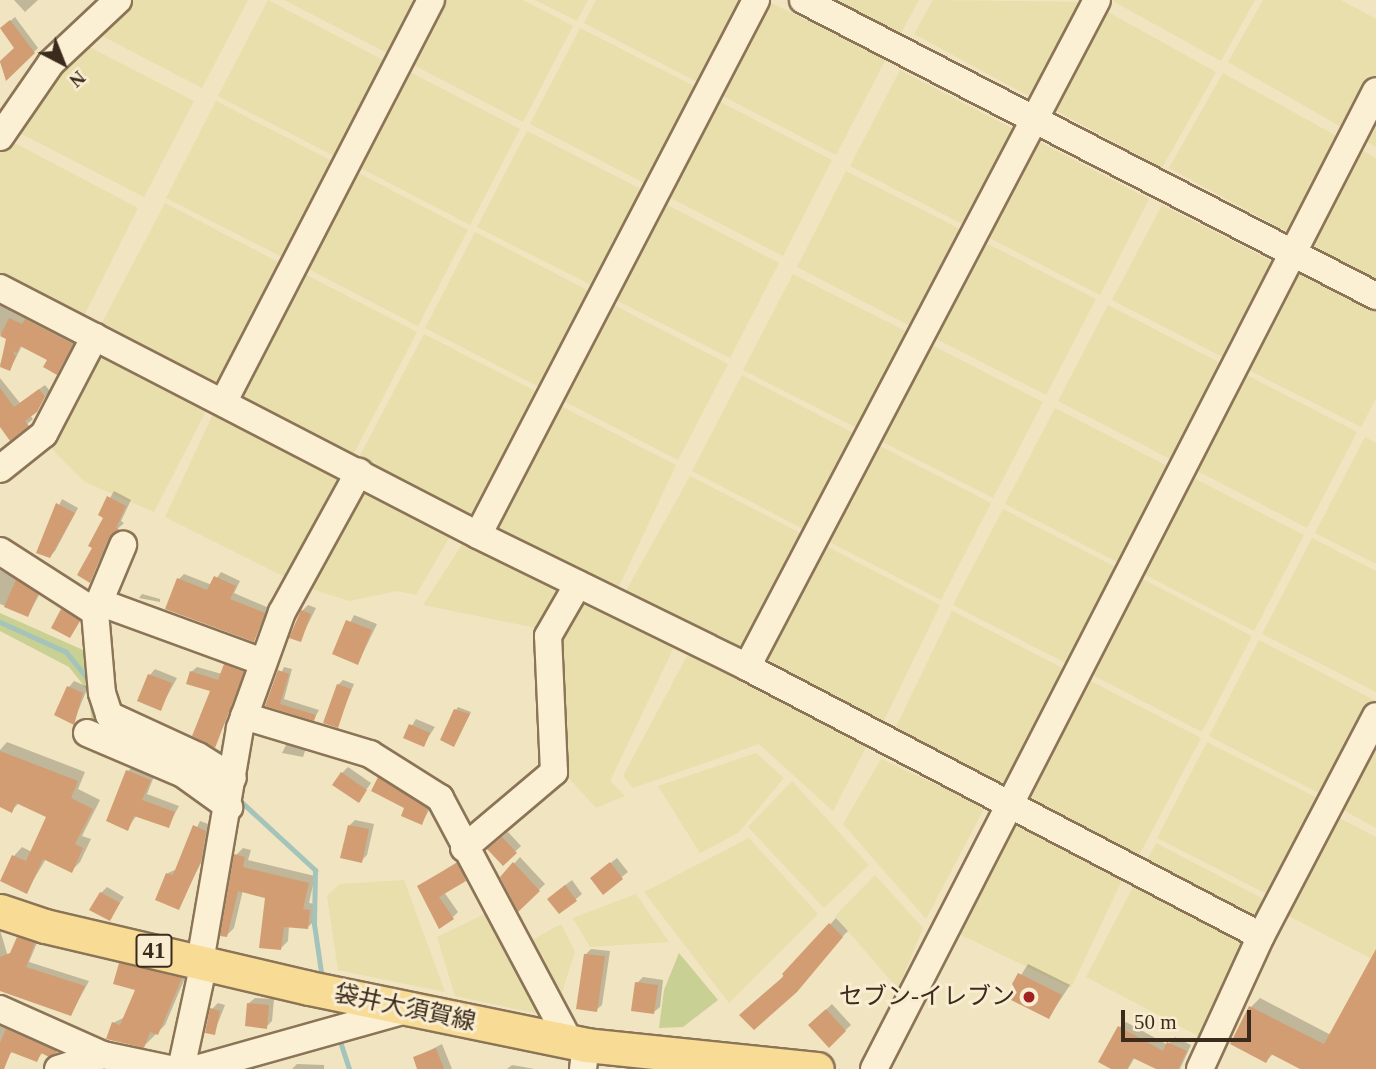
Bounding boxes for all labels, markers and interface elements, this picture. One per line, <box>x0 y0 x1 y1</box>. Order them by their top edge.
north arrow <box>28 28 98 98</box>
text: N <box>65 67 90 91</box>
road number: 41 <box>135 932 173 970</box>
street label: 袋井大須賀線 <box>332 979 478 1037</box>
place label: セブン-イレブン <box>839 983 1015 1011</box>
marker: セブン-イレブン <box>1021 989 1037 1005</box>
scale bar <box>1124 996 1254 1040</box>
text: 50 m <box>1134 1010 1177 1034</box>

